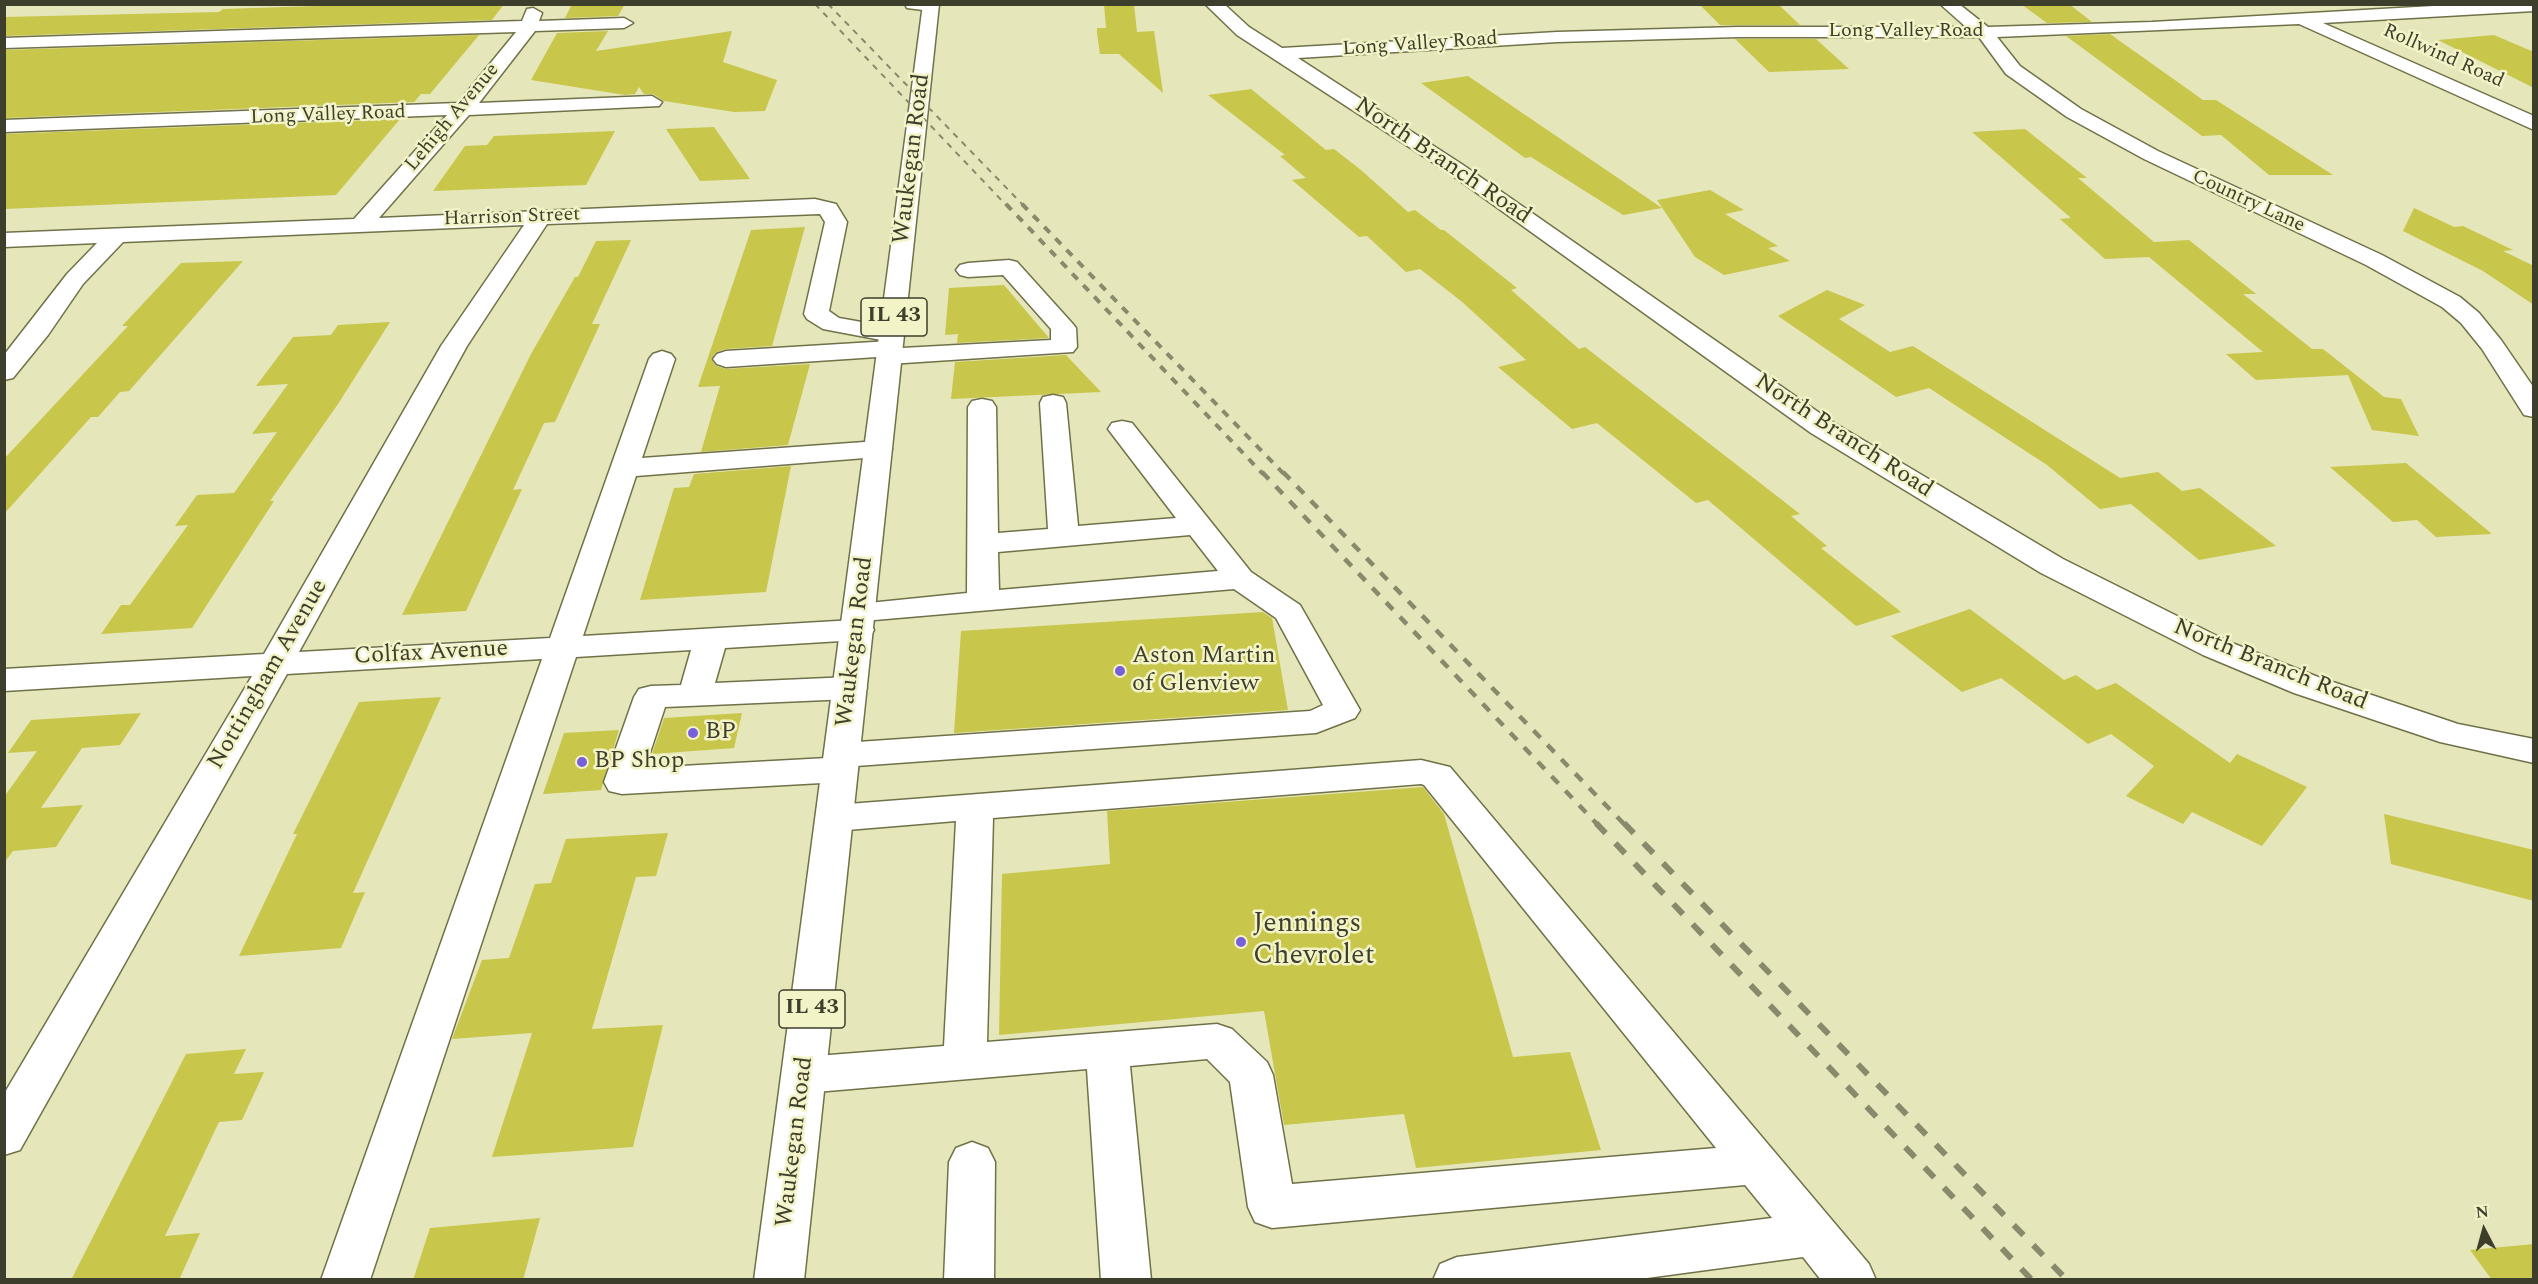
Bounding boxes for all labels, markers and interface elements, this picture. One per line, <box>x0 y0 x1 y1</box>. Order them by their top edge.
street label: Long Valley Road <box>1828 20 1984 44</box>
street label: Rollwind Road <box>2379 20 2507 94</box>
street label: Long Valley Road <box>1342 28 1498 62</box>
street label: Lehigh Avenue <box>401 59 505 177</box>
street label: Waukegan Road <box>888 72 938 246</box>
street label: North Branch Road <box>1348 92 1536 232</box>
street label: Long Valley Road <box>250 101 406 131</box>
street label: Country Lane <box>2188 165 2308 239</box>
street label: Harrison Street <box>443 204 581 232</box>
road number: IL 43 <box>861 298 927 336</box>
street label: North Branch Road <box>1748 369 1938 505</box>
street label: Waukegan Road <box>831 555 881 729</box>
street label: Nottingham Avenue <box>203 575 335 775</box>
street label: North Branch Road <box>2169 614 2371 718</box>
street label: Colfax Avenue <box>353 636 509 672</box>
place label: Aston Martin of Glenview <box>1132 643 1276 699</box>
marker: Aston Martin of Glenview <box>1113 664 1127 678</box>
place label: BP <box>705 719 736 747</box>
marker: BP <box>686 726 700 740</box>
place label: BP Shop <box>594 748 684 776</box>
marker: BP Shop <box>575 755 589 769</box>
place label: Jennings Chevrolet <box>1253 909 1375 975</box>
marker: Jennings Chevrolet <box>1234 935 1248 949</box>
road number: IL 43 <box>779 990 845 1028</box>
street label: Waukegan Road <box>771 1055 821 1229</box>
text: N <box>2474 1199 2490 1225</box>
north arrow <box>2454 1200 2514 1260</box>

